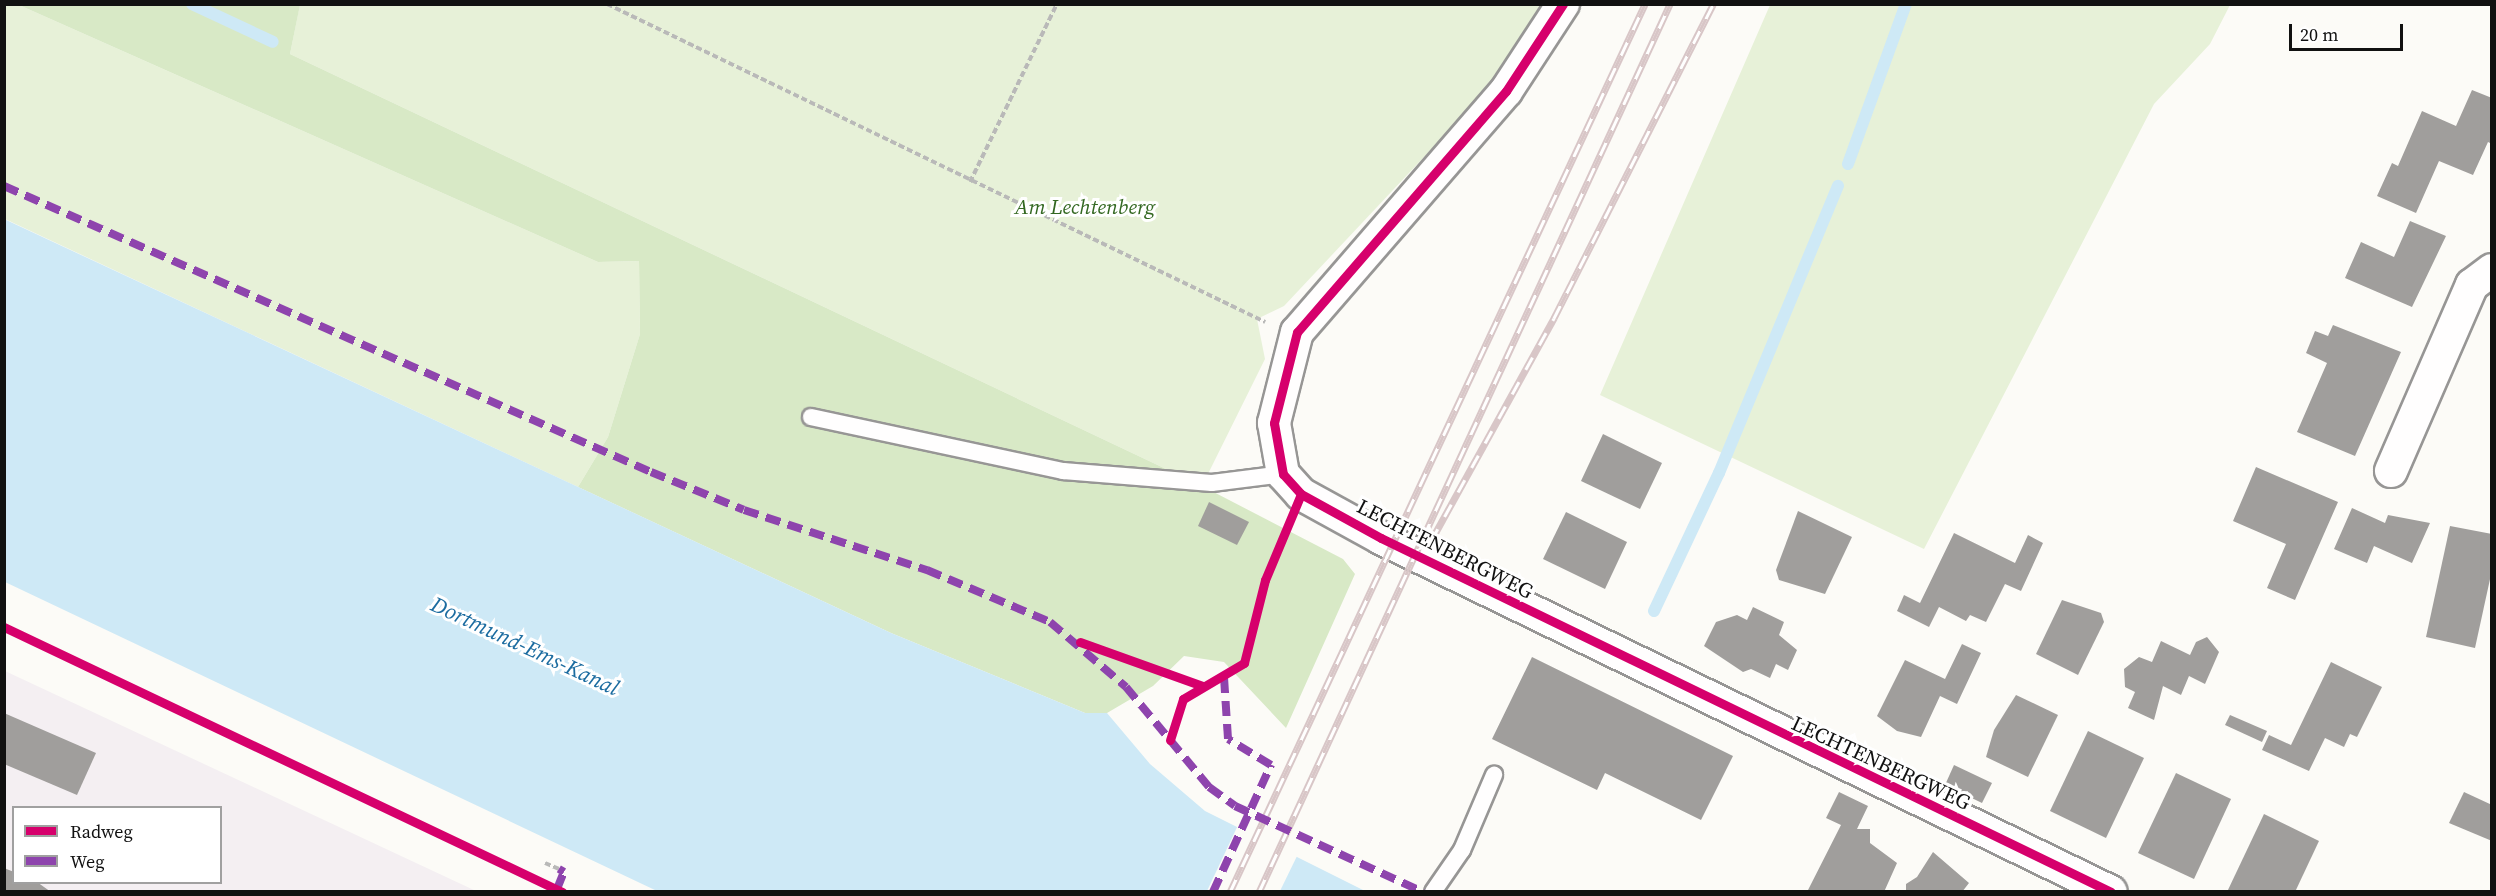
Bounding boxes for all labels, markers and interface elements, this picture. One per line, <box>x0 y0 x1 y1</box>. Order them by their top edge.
scale bar <box>2292 12 2406 50</box>
text: 20 m <box>2300 22 2338 47</box>
park label: Am Lechtenberg <box>1015 194 1155 220</box>
street label: LECHTENBERGWEG <box>1353 494 1537 604</box>
water label: Dortmund-Ems-Kanal <box>427 591 623 701</box>
street label: LECHTENBERGWEG <box>1788 710 1974 816</box>
legend <box>12 806 222 884</box>
text: Radweg <box>70 819 133 844</box>
text: Weg <box>70 849 105 874</box>

